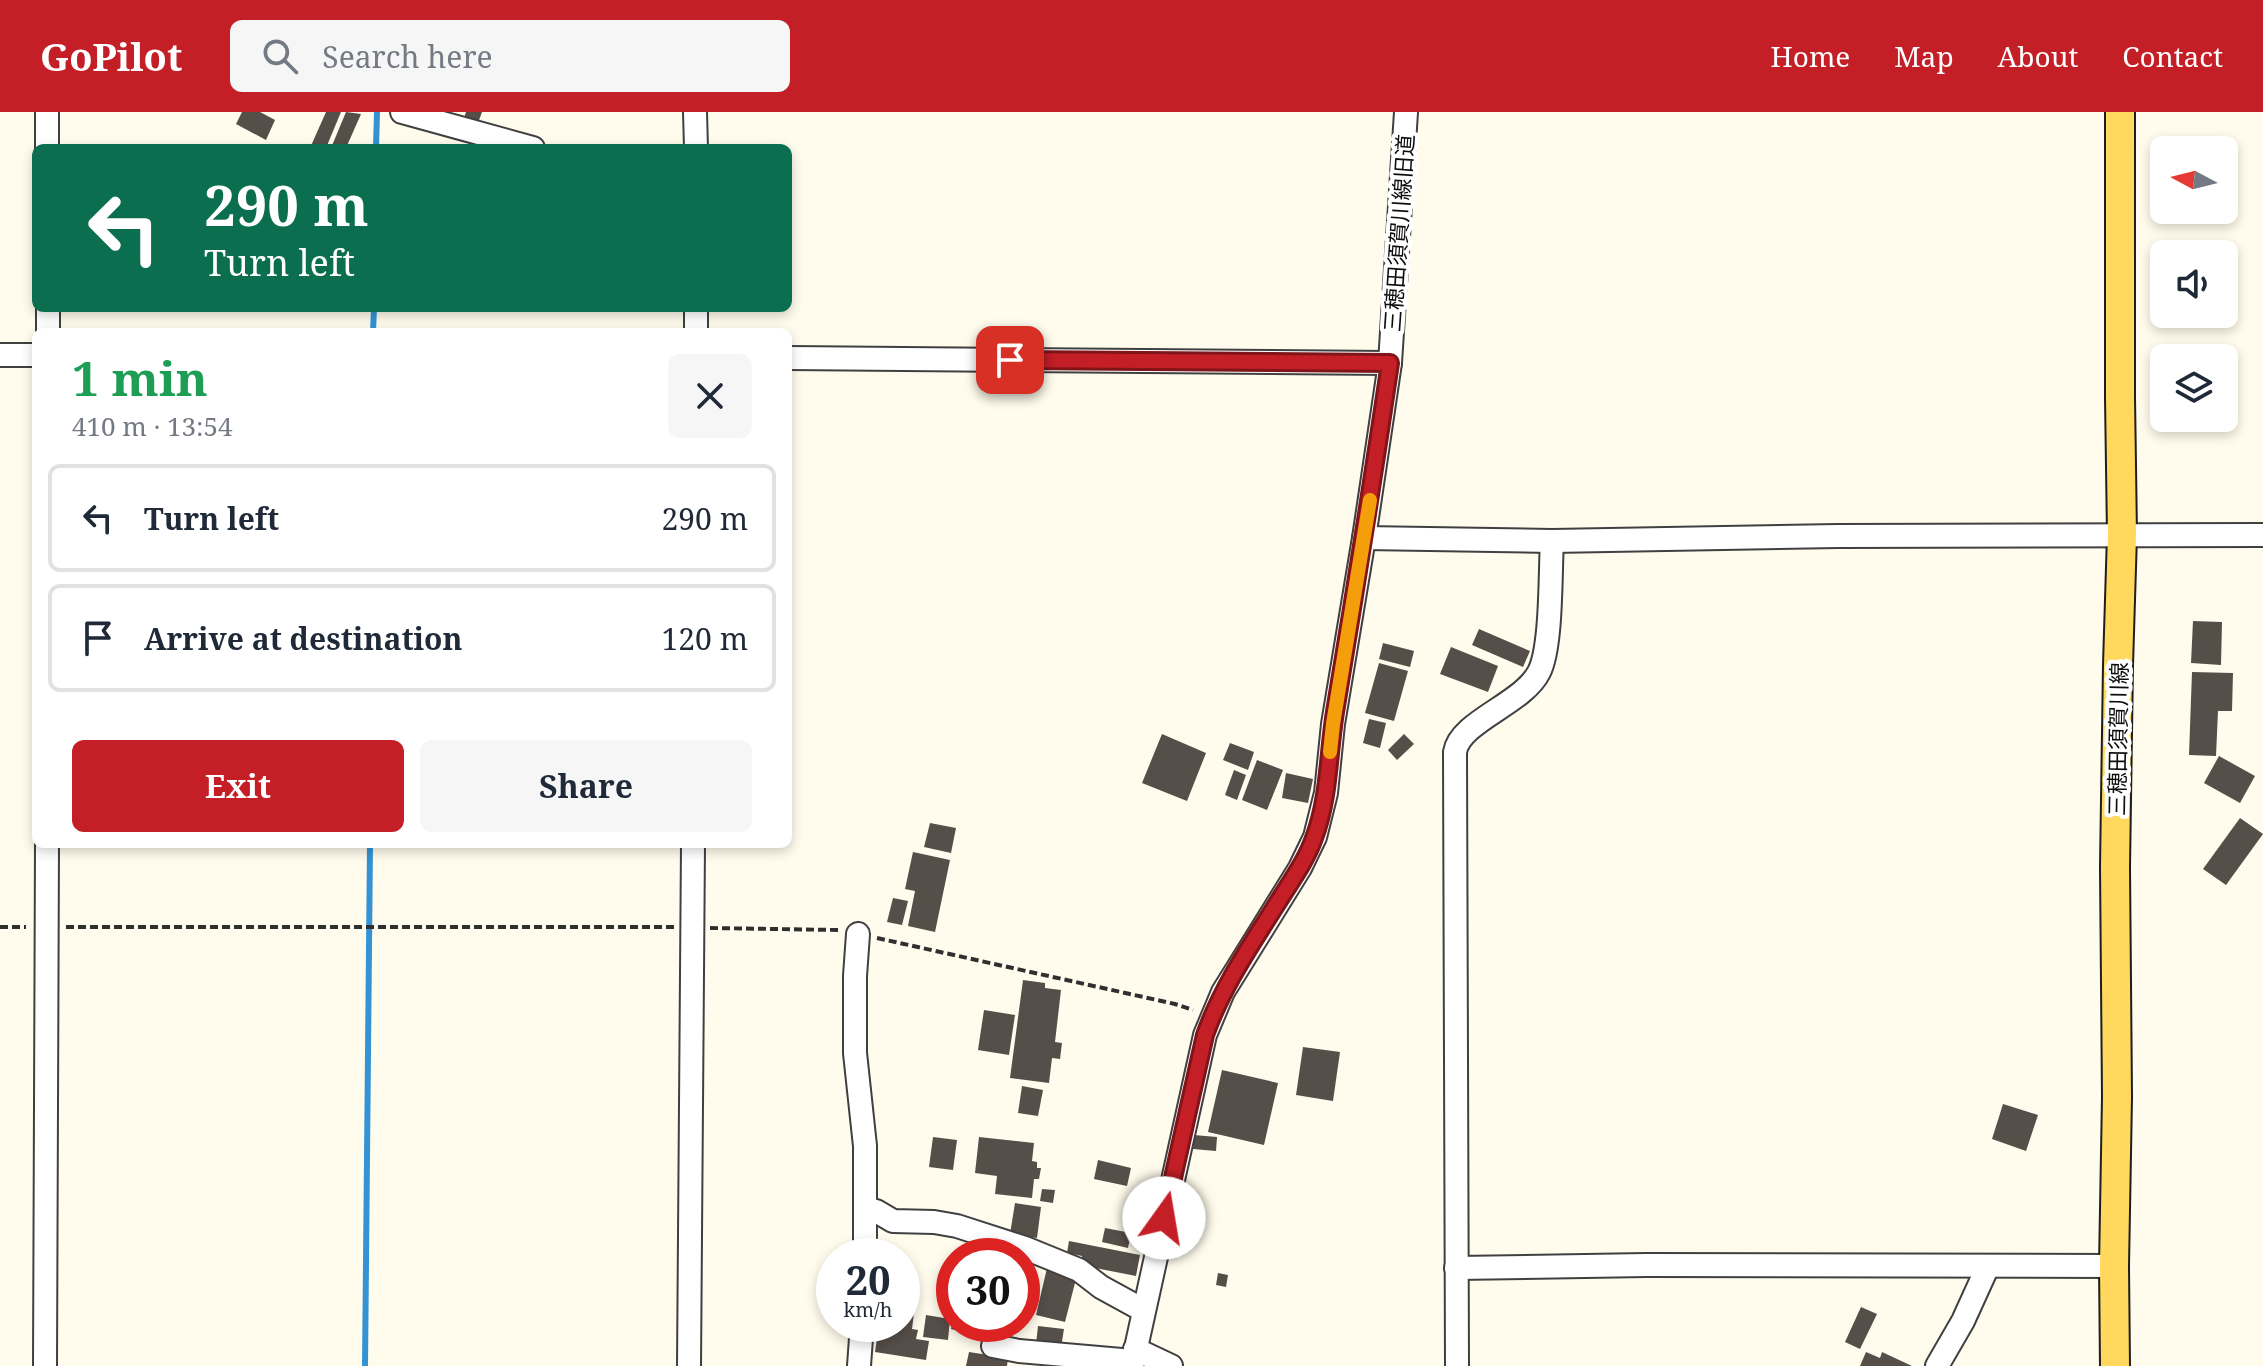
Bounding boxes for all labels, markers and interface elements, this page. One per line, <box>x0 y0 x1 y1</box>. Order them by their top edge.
search box <box>230 20 790 92</box>
text: GoPilot <box>40 30 182 82</box>
icon: search <box>258 34 302 78</box>
text: Search here <box>322 36 493 77</box>
text: Home <box>1771 37 1850 75</box>
text: Map <box>1894 37 1954 75</box>
text: About <box>1998 37 2078 75</box>
text: Contact <box>2122 37 2223 75</box>
street label: 三穂田須賀川線旧道 <box>1376 133 1420 333</box>
north arrow <box>2150 136 2238 224</box>
map controls <box>2150 136 2238 432</box>
text: 290 m <box>204 166 369 242</box>
icon: left <box>72 176 176 280</box>
text: Turn left <box>204 238 355 287</box>
button: sound <box>2150 240 2238 328</box>
pin <box>976 326 1044 394</box>
icon: arrive <box>988 338 1032 382</box>
button: layers <box>2150 344 2238 432</box>
text: 1 min <box>72 345 208 410</box>
button: close <box>668 354 752 438</box>
text: 410 m · 13:54 <box>72 408 233 444</box>
icon: left <box>76 496 120 540</box>
text: Turn left <box>144 498 279 539</box>
text: 290 m <box>662 498 748 539</box>
icon: arrive <box>76 616 120 660</box>
text: Arrive at destination <box>144 618 463 659</box>
text: 120 m <box>662 618 748 659</box>
street label: 三穂田須賀川線 <box>2101 662 2133 816</box>
button: Exit <box>72 740 404 832</box>
button: Share <box>420 740 752 832</box>
position arrow <box>1122 1176 1206 1260</box>
speed limit sign: 30 <box>936 1238 1040 1342</box>
text: 20 <box>845 1252 891 1307</box>
text: km/h <box>843 1296 893 1323</box>

